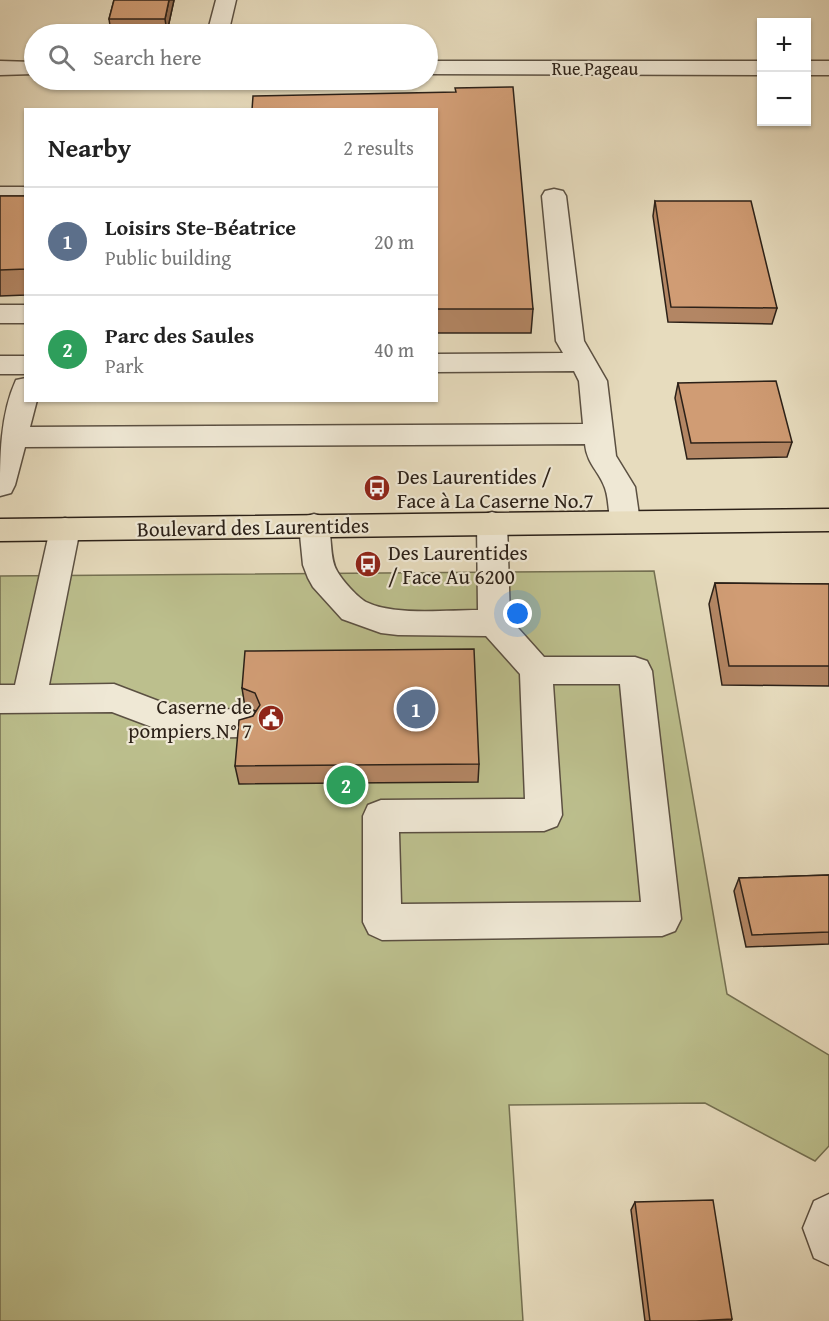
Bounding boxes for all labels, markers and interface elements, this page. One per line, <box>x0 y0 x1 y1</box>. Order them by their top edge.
map controls <box>757 18 811 126</box>
button: + <box>757 18 811 72</box>
search box <box>24 24 438 90</box>
icon: search <box>45 41 78 74</box>
text: Search here <box>93 41 202 73</box>
street label: Rue Pageau <box>552 55 638 82</box>
button: − <box>757 72 811 126</box>
text: Nearby <box>48 128 131 167</box>
text: 2 results <box>343 133 414 162</box>
text: Loisirs Ste-Béatrice <box>105 211 296 243</box>
text: 1 <box>62 227 73 256</box>
text: 20 m <box>374 227 414 256</box>
text: Public building <box>105 243 231 272</box>
text: Parc des Saules <box>105 319 254 351</box>
text: 2 <box>62 335 73 364</box>
text: 40 m <box>374 335 414 364</box>
text: Park <box>105 351 144 380</box>
place label: Des Laurentides / Face à La Caserne No.7 <box>397 461 594 516</box>
bus stop icon: Des Laurentides / Face à La Caserne No.7 <box>362 473 392 503</box>
street label: Boulevard des Laurentides <box>137 509 369 545</box>
place label: Des Laurentides / Face Au 6200 <box>388 537 528 592</box>
bus stop icon: Des Laurentides / Face Au 6200 <box>353 549 383 579</box>
your location <box>503 599 532 628</box>
pin: 1 <box>396 686 436 732</box>
place label: Caserne de pompiers N° 7 <box>128 691 252 746</box>
public building icon: Caserne de pompiers N° 7 <box>256 703 286 733</box>
pin: 2 <box>326 762 366 808</box>

